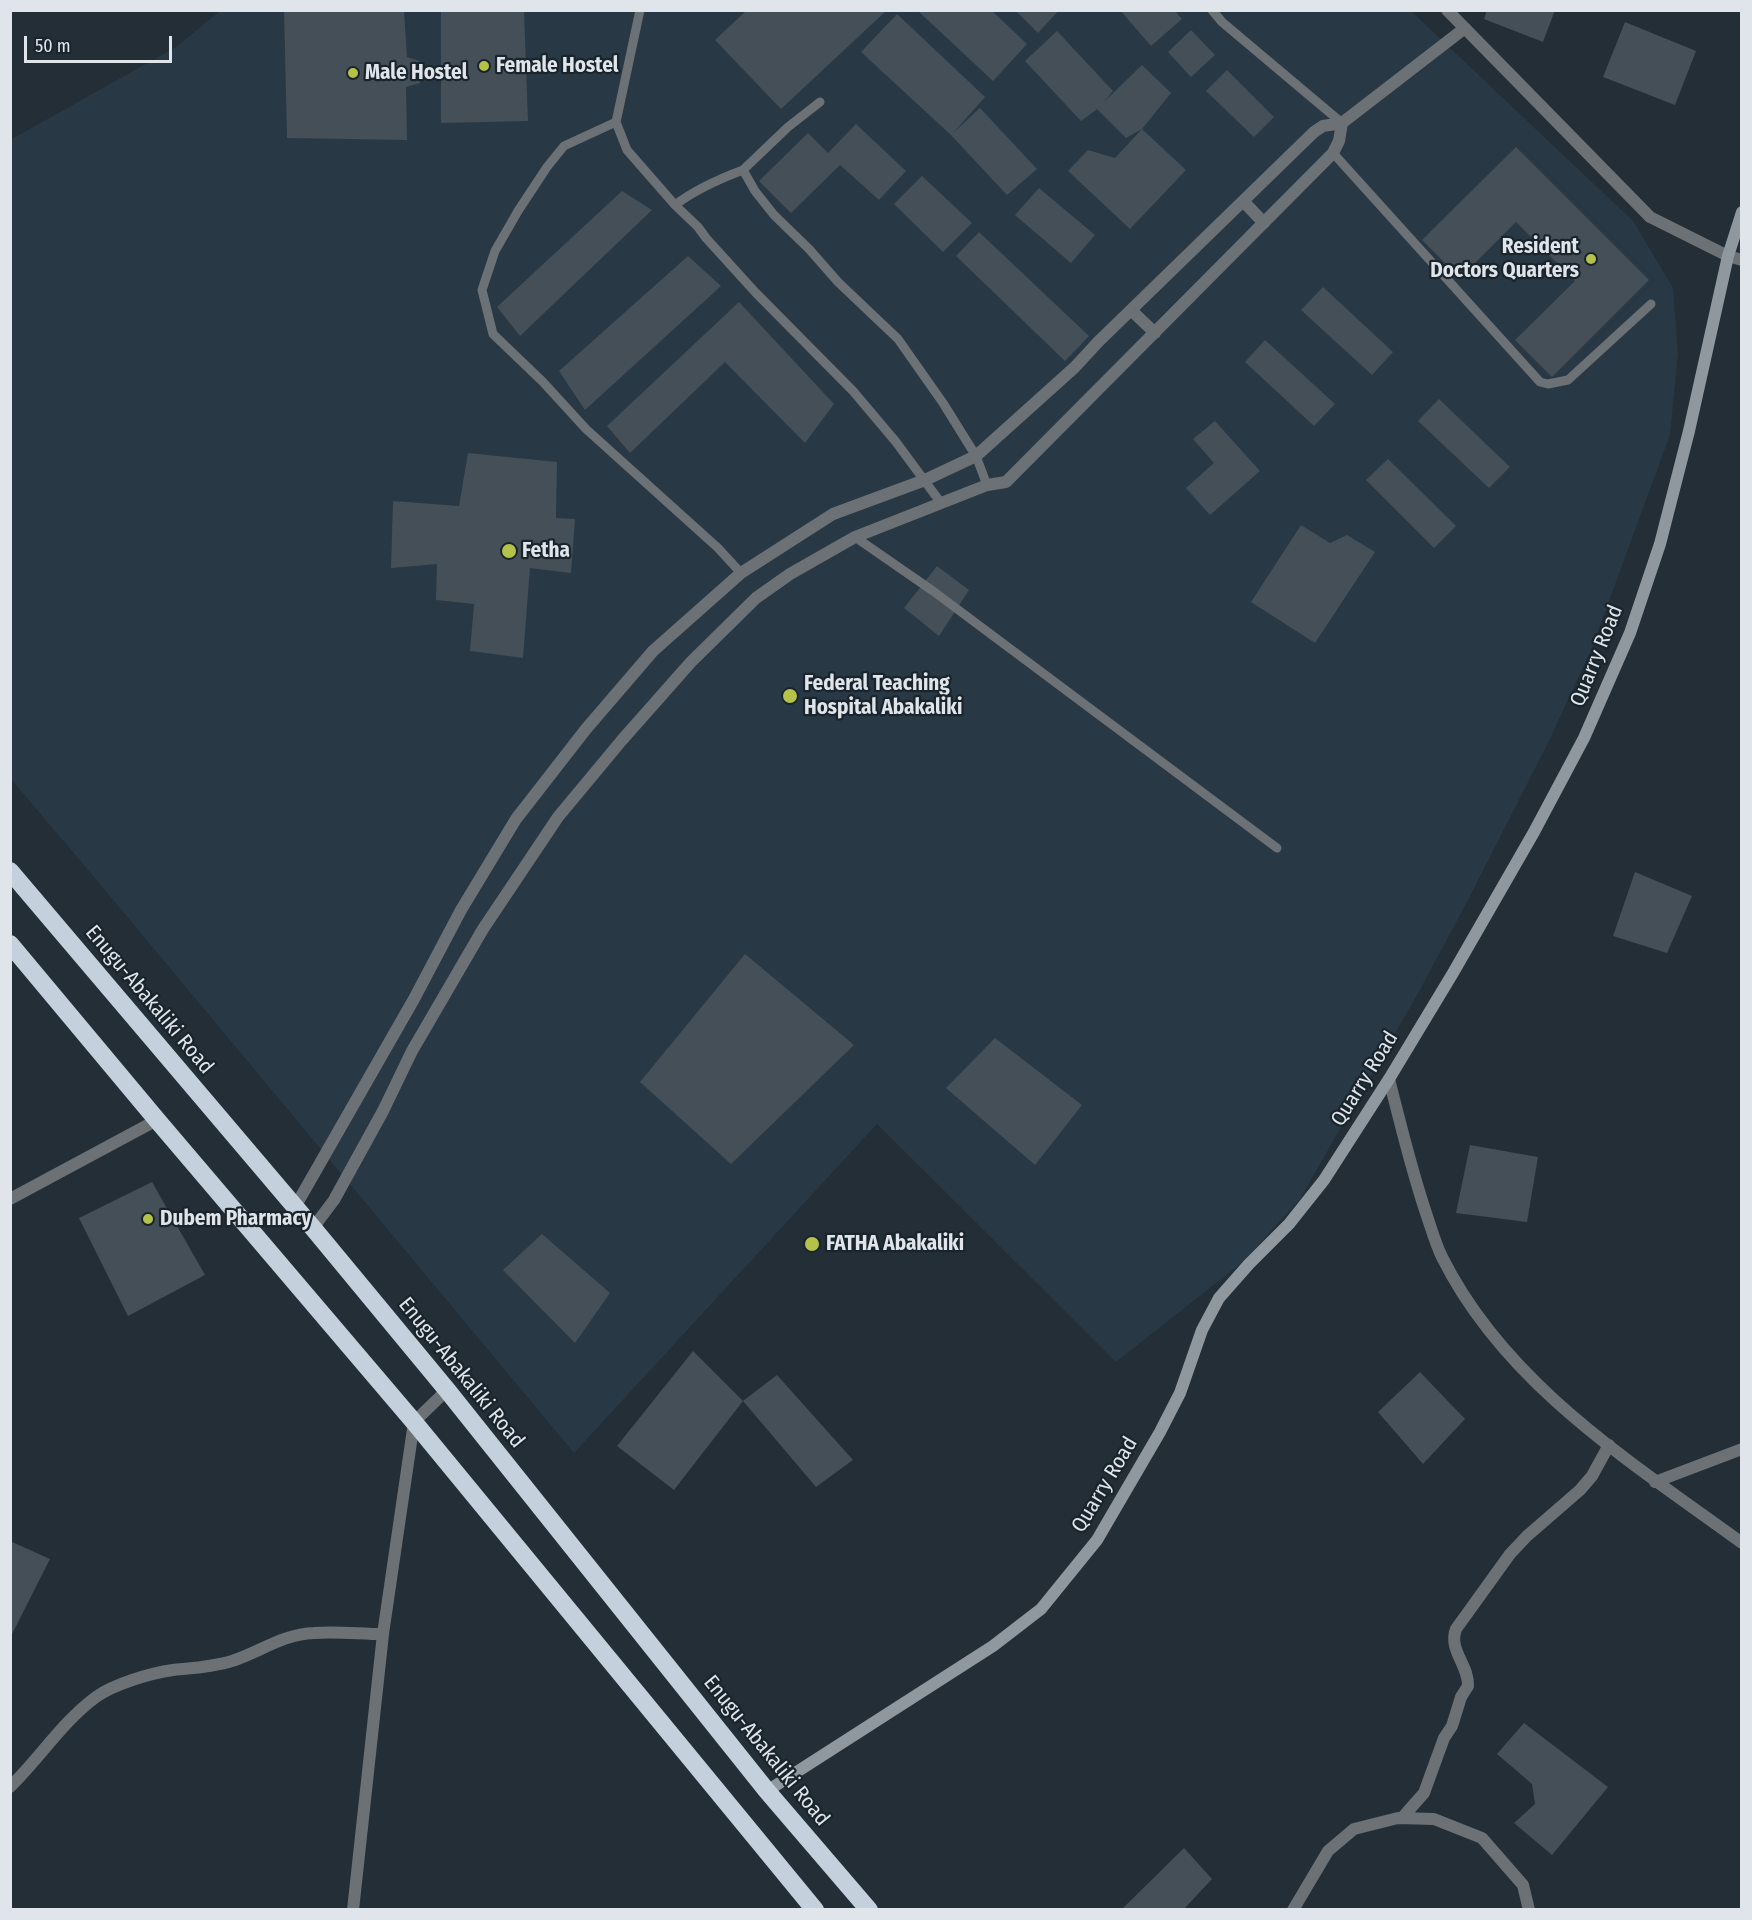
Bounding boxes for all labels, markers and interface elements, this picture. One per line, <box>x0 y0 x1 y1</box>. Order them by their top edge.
scale bar <box>27 24 176 62</box>
text: 50 m <box>35 35 71 57</box>
place label: Female Hostel <box>496 53 619 79</box>
marker: Female Hostel <box>477 59 491 73</box>
place label: Male Hostel <box>365 60 467 86</box>
marker: Male Hostel <box>346 66 360 80</box>
place label: Resident Doctors Quarters <box>1430 234 1579 284</box>
marker: Resident Doctors Quarters <box>1584 252 1598 266</box>
place label: Fetha <box>522 538 570 564</box>
marker: Fetha <box>500 542 518 560</box>
street label: Quarry Road <box>1565 602 1629 710</box>
place label: Federal Teaching Hospital Abakaliki <box>804 671 962 721</box>
marker: Federal Teaching Hospital Abakaliki <box>781 687 799 705</box>
street label: Enugu-Abakaliki Road <box>80 921 218 1079</box>
street label: Quarry Road <box>1326 1027 1404 1131</box>
place label: Dubem Pharmacy <box>160 1206 312 1232</box>
marker: Dubem Pharmacy <box>141 1212 155 1226</box>
place label: FATHA Abakaliki <box>826 1231 964 1257</box>
marker: FATHA Abakaliki <box>803 1235 821 1253</box>
street label: Enugu-Abakaliki Road <box>393 1293 529 1453</box>
street label: Quarry Road <box>1067 1433 1143 1537</box>
street label: Enugu-Abakaliki Road <box>698 1671 834 1831</box>

